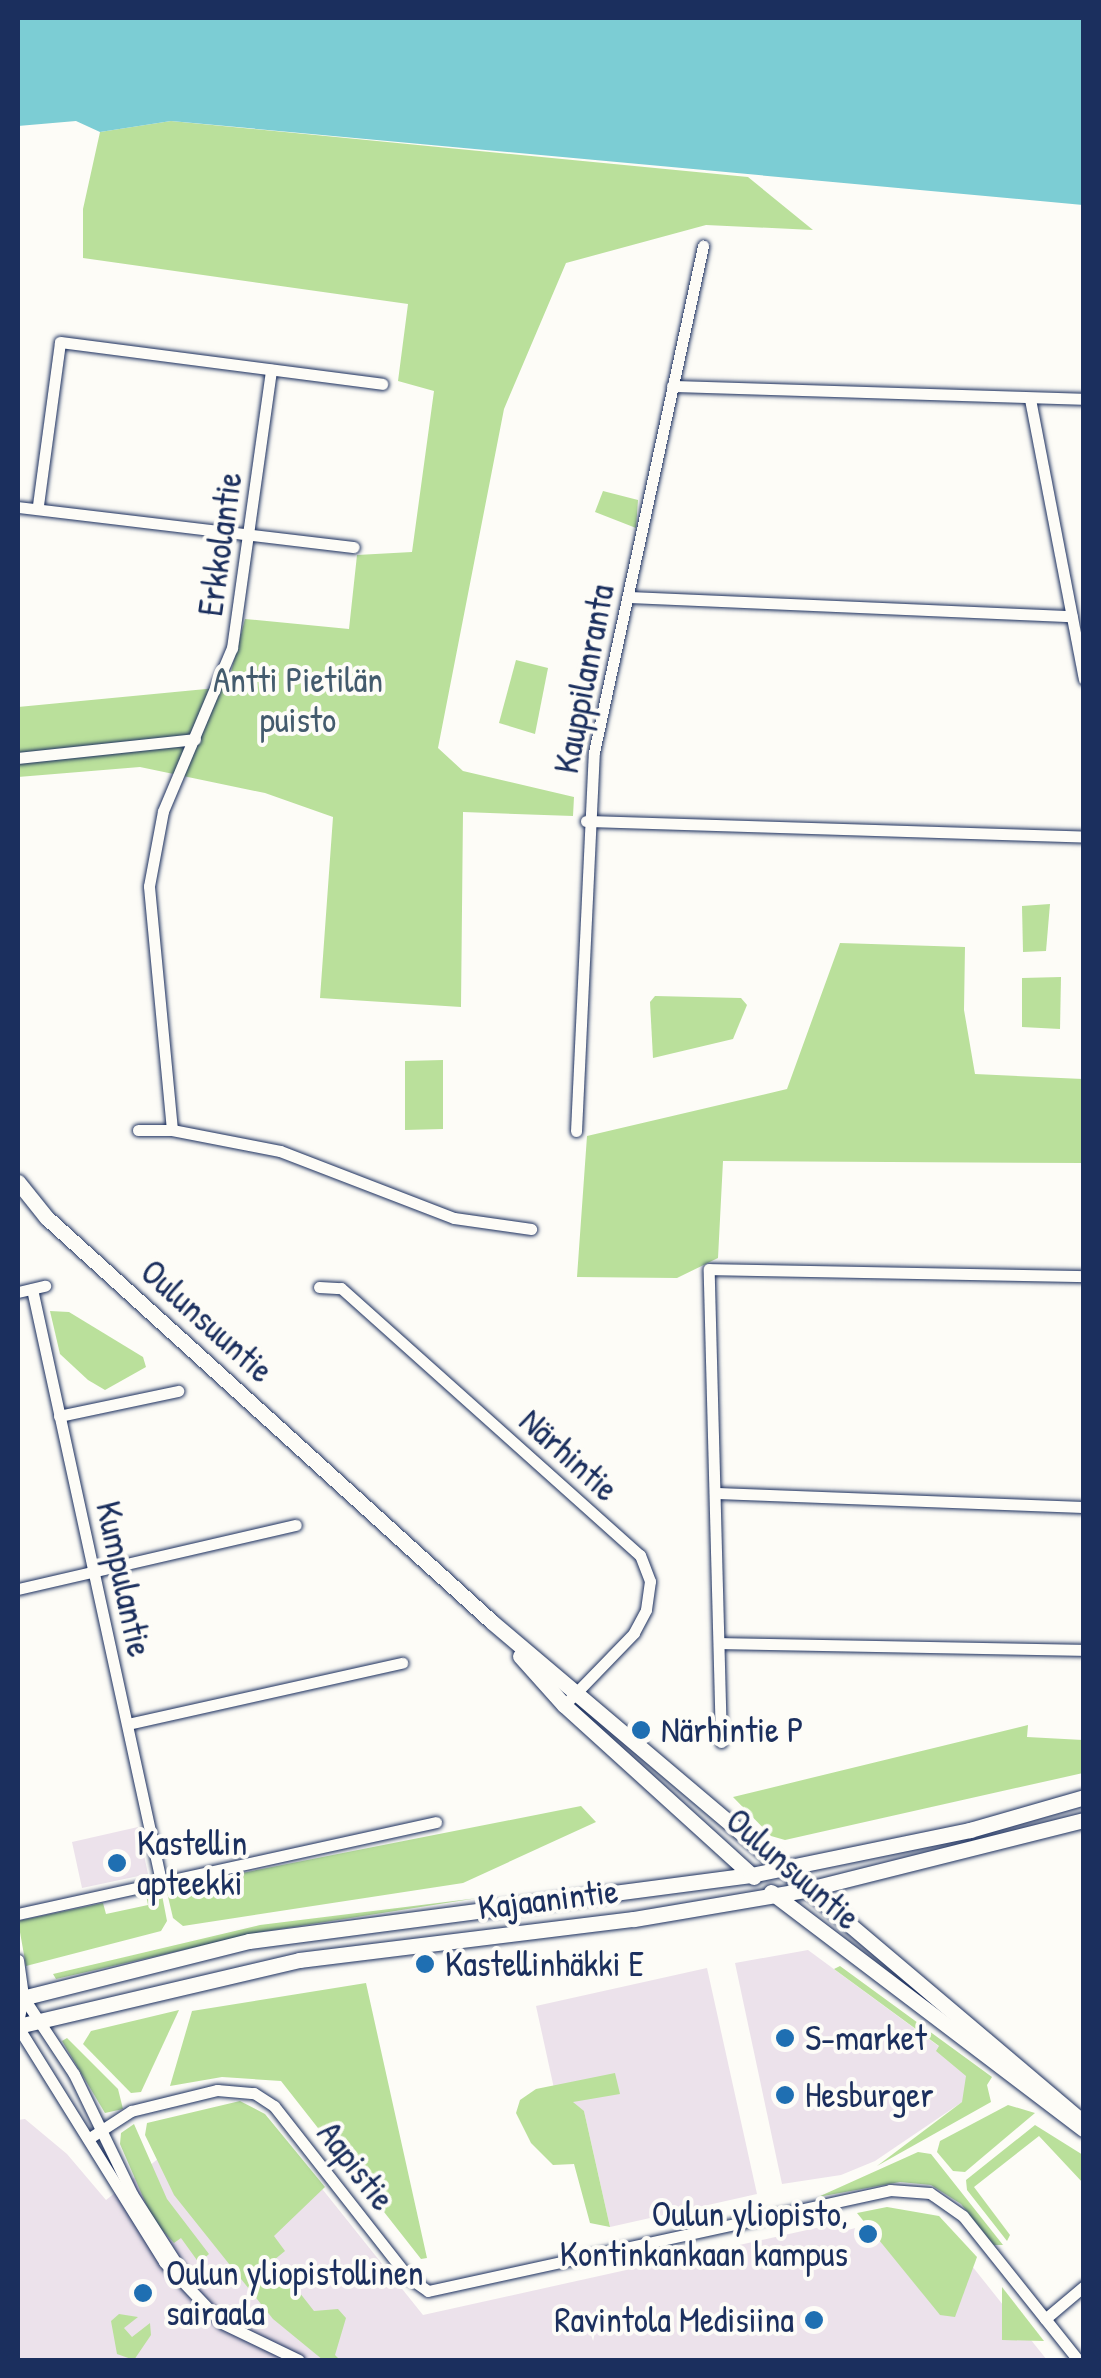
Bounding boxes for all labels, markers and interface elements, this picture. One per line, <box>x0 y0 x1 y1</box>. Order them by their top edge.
street label: Erkkolantie <box>189 469 251 619</box>
street label: Kauppilanranta <box>545 581 623 777</box>
park label: Antti Pietilän puisto <box>213 659 383 741</box>
street label: Oulunsuuntie <box>132 1251 282 1391</box>
street label: Närhintie <box>511 1400 627 1510</box>
street label: Kumpulantie <box>87 1497 161 1661</box>
place label: Närhintie P <box>661 1709 804 1751</box>
marker: Närhintie P <box>630 1719 652 1741</box>
street label: Oulunsuuntie <box>717 1799 869 1939</box>
place label: Kastellin apteekki <box>137 1822 247 1904</box>
marker: Kastellin apteekki <box>106 1852 128 1874</box>
street label: Kajaanintie <box>475 1870 621 1928</box>
place label: Kastellinhäkki E <box>445 1943 644 1985</box>
marker: Kastellinhäkki E <box>414 1953 436 1975</box>
place label: S-market <box>805 2017 927 2059</box>
marker: S-market <box>774 2027 796 2049</box>
place label: Hesburger <box>805 2074 934 2116</box>
marker: Hesburger <box>774 2084 796 2106</box>
street label: Aapistie <box>308 2113 404 2219</box>
place label: Oulun yliopisto, Kontinkankaan kampus <box>560 2193 848 2275</box>
marker: Oulun yliopisto, Kontinkankaan kampus <box>857 2223 879 2245</box>
place label: Oulun yliopistollinen sairaala <box>166 2252 424 2334</box>
marker: Oulun yliopistollinen sairaala <box>130 2280 156 2306</box>
place label: Ravintola Medisiina <box>555 2299 794 2341</box>
marker: Ravintola Medisiina <box>803 2309 825 2331</box>

